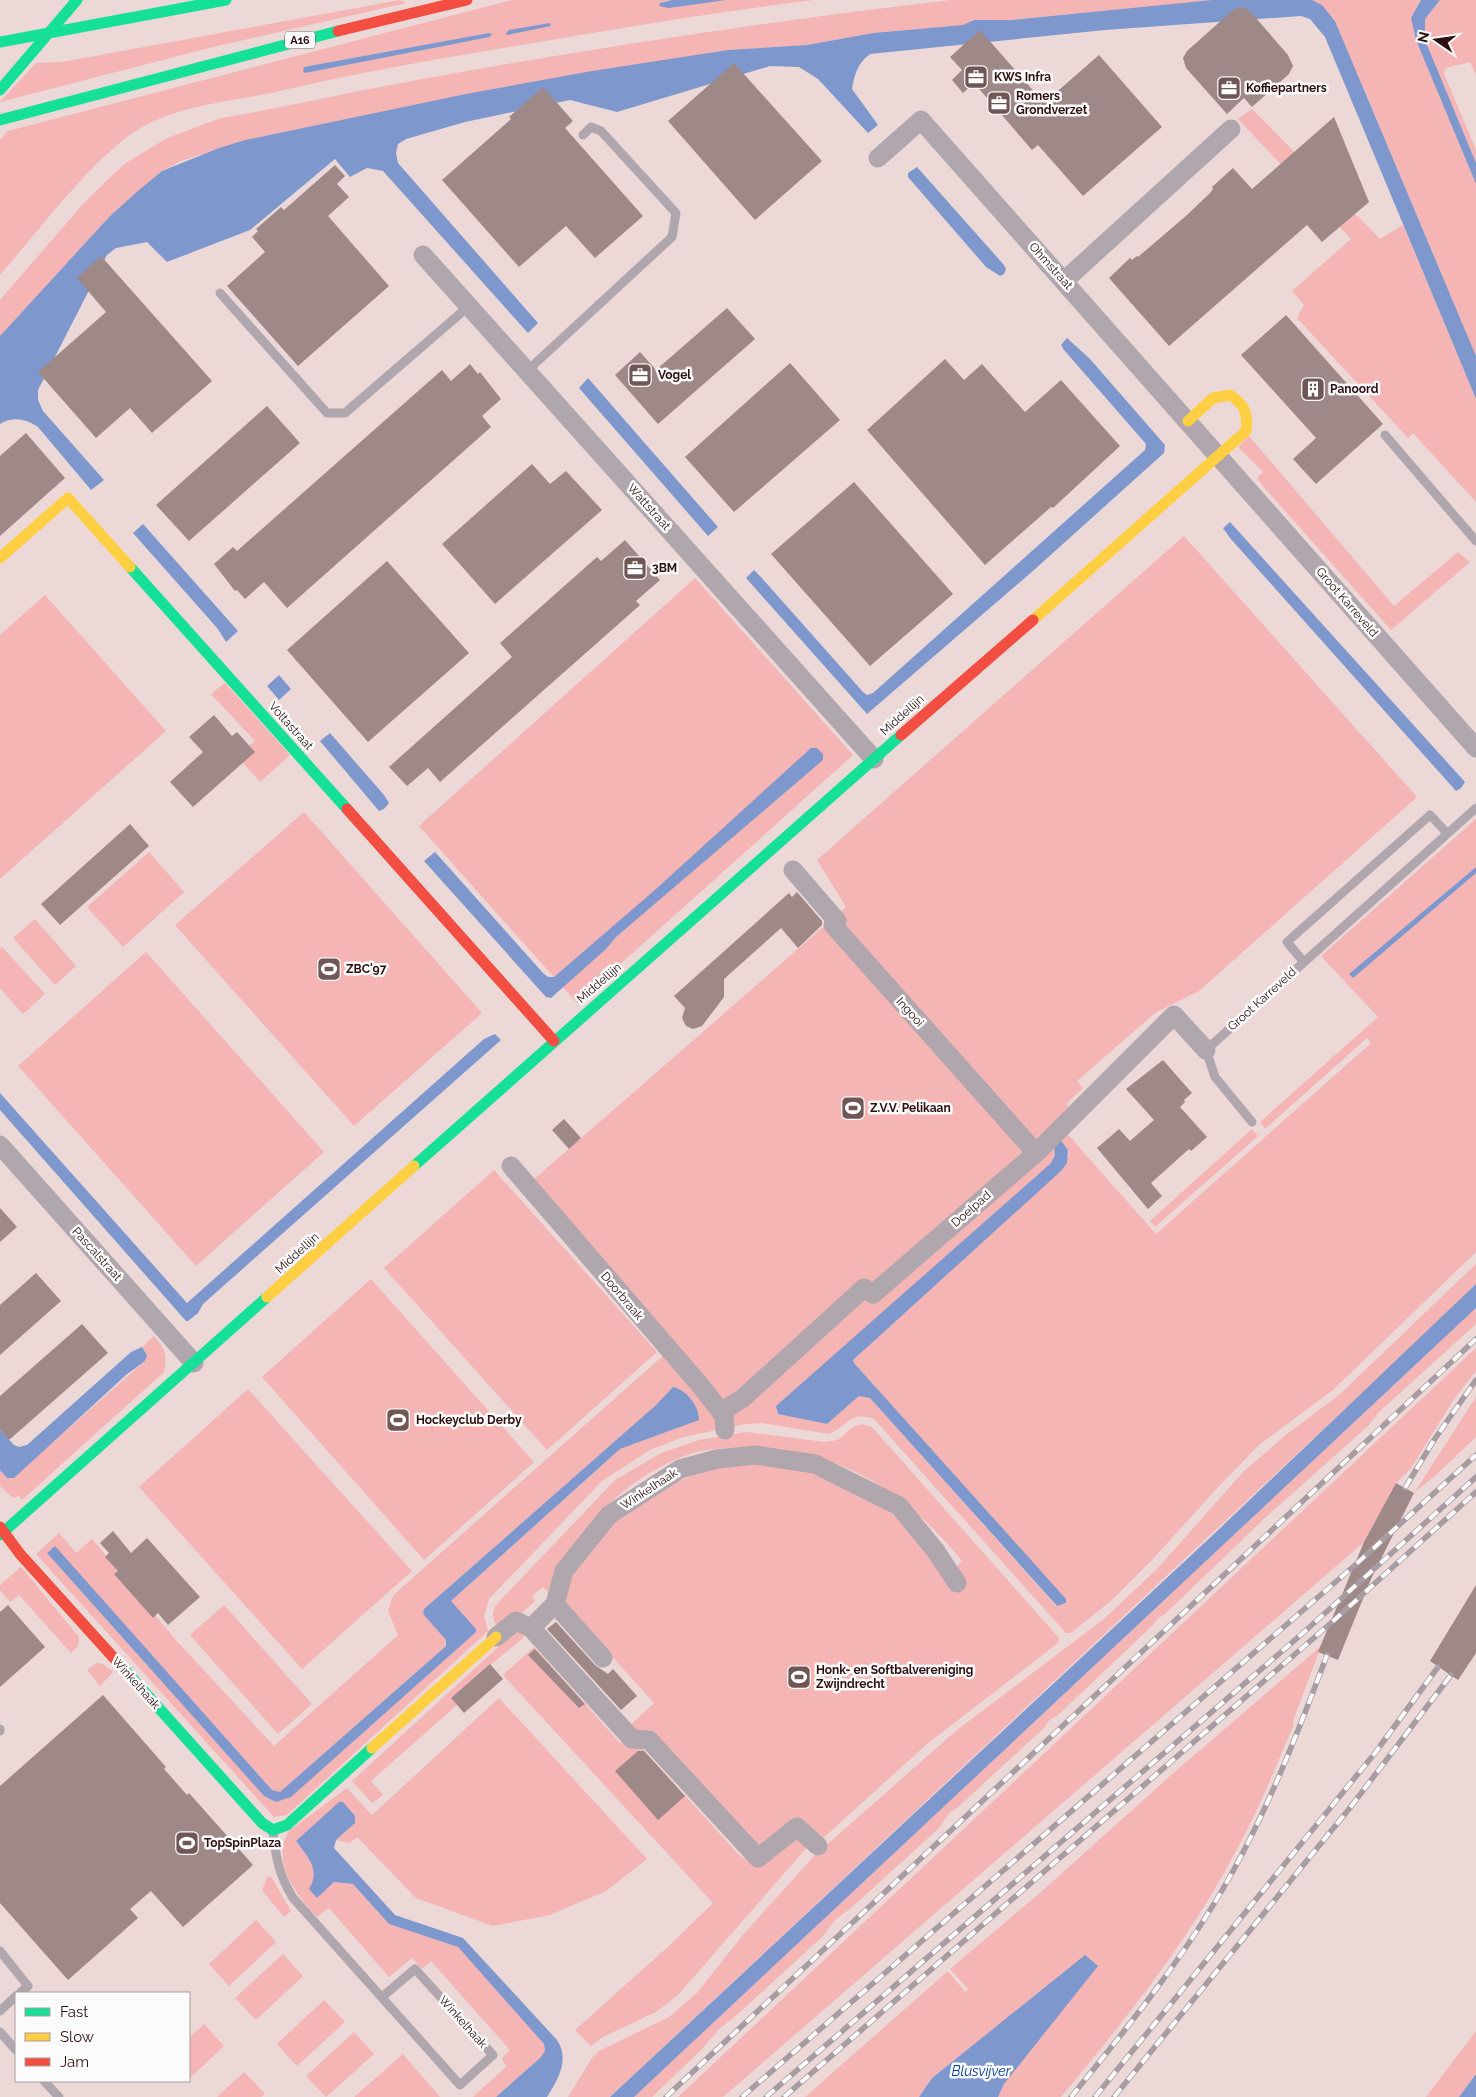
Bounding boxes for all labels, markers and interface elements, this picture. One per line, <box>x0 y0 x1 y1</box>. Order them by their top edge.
north arrow <box>1411 15 1461 65</box>
text: N <box>1414 30 1432 44</box>
road number: A16 <box>285 32 315 48</box>
office icon: KWS Infra <box>963 64 989 90</box>
place label: KWS Infra <box>994 70 1051 84</box>
office icon: Koffiepartners <box>1216 75 1242 101</box>
place label: Koffiepartners <box>1246 81 1327 95</box>
place label: Romers Grondverzet <box>1016 89 1088 117</box>
office icon: Romers Grondverzet <box>986 90 1012 116</box>
street label: Ohmstraat <box>1026 240 1076 292</box>
office icon: Vogel <box>627 362 653 388</box>
place label: Vogel <box>658 368 691 382</box>
building icon: Panoord <box>1300 376 1326 402</box>
place label: Panoord <box>1330 382 1379 396</box>
street label: Wattstraat <box>625 481 673 533</box>
office icon: 3BM <box>622 555 648 581</box>
place label: 3BM <box>652 561 677 575</box>
street label: Groot Karreveld <box>1313 565 1381 639</box>
street label: Middellijn <box>877 692 927 738</box>
street label: Voltastraat <box>266 699 316 753</box>
sports icon: ZBC'97 <box>316 956 342 982</box>
street label: Middellijn <box>574 960 624 1006</box>
place label: ZBC'97 <box>346 962 387 976</box>
street label: Groot Karreveld <box>1225 965 1299 1033</box>
street label: Ingooi <box>893 995 927 1029</box>
sports icon: Z.V.V. Pelikaan <box>840 1095 866 1121</box>
place label: Z.V.V. Pelikaan <box>870 1101 951 1115</box>
street label: Doelpad <box>949 1188 993 1230</box>
street label: Pascalstraat <box>69 1224 125 1284</box>
street label: Middellijn <box>272 1230 322 1276</box>
street label: Doorbraak <box>598 1269 646 1323</box>
sports icon: Hockeyclub Derby <box>385 1407 411 1433</box>
place label: Hockeyclub Derby <box>416 1413 522 1427</box>
street label: Winkelhaak <box>618 1465 681 1513</box>
street label: Winkelhaak <box>109 1654 163 1712</box>
place label: Honk- en Softbalvereniging Zwijndrecht <box>816 1663 973 1691</box>
sports icon: Honk- en Softbalvereniging Zwijndrecht <box>786 1664 812 1690</box>
sports icon: TopSpinPlaza <box>174 1830 200 1856</box>
place label: TopSpinPlaza <box>204 1836 281 1850</box>
legend <box>15 1992 190 2082</box>
street label: Winkelhaak <box>436 1993 490 2051</box>
text: Fast <box>60 2003 88 2021</box>
text: Slow <box>60 2028 94 2046</box>
text: Jam <box>60 2053 89 2071</box>
water label: Blusvijver <box>951 2063 1012 2079</box>

